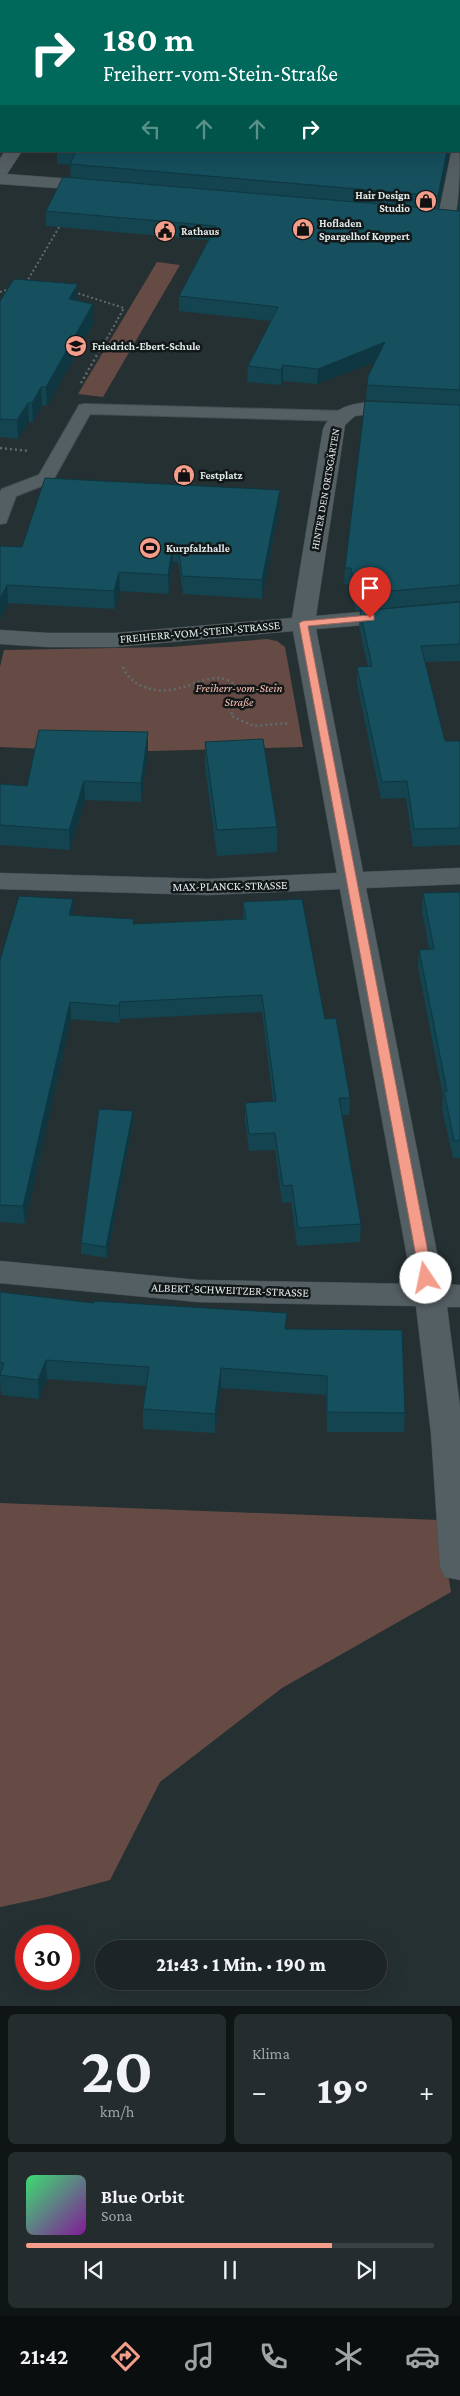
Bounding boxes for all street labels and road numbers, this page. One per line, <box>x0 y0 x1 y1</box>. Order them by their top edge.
street label: HINTER DEN ORTSGÄRTEN <box>308 427 342 551</box>
street label: FREIHERR-VOM-STEIN-STRASSE <box>119 618 281 646</box>
street label: MAX-PLANCK-STRASSE <box>172 878 288 894</box>
street label: ALBERT-SCHWEITZER-STRASSE <box>151 1280 310 1300</box>

